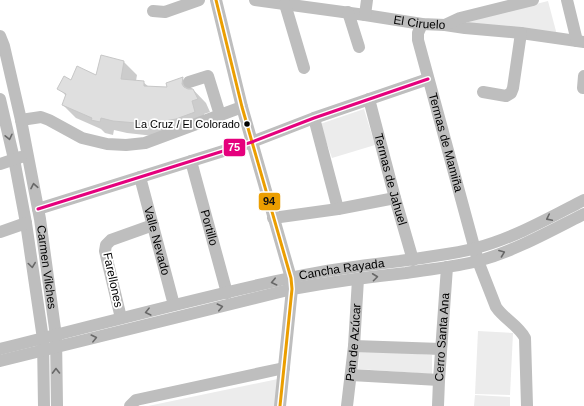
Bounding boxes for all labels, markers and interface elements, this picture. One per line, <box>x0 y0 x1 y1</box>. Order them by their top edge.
street label: El Ciruelo <box>392 13 446 32</box>
street label: Termas de Mamiña <box>426 91 466 194</box>
place label: La Cruz / El Colorado <box>135 118 240 130</box>
marker: La Cruz / El Colorado <box>242 119 252 129</box>
street label: Termas de Jahuel <box>371 132 410 227</box>
one-way arrow <box>5 134 13 140</box>
line badge: 75 <box>223 138 246 157</box>
text: 75 <box>228 141 240 153</box>
one-way arrow <box>30 183 38 189</box>
line badge: 94 <box>258 192 281 211</box>
text: 94 <box>263 195 276 207</box>
street label: Valle Nevado <box>141 205 173 277</box>
street label: Portillo <box>198 208 221 247</box>
one-way arrow <box>546 213 553 220</box>
street label: Carmen Vilches <box>34 224 59 310</box>
one-way arrow <box>499 249 506 257</box>
street label: Farellones <box>100 251 126 309</box>
street label: Cancha Rayada <box>298 256 385 283</box>
one-way arrow <box>27 262 36 268</box>
one-way arrow <box>372 272 378 281</box>
one-way arrow <box>271 277 278 285</box>
street label: Cerro Santa Ana <box>432 292 452 382</box>
one-way arrow <box>217 303 223 311</box>
street label: Pan de Azúcar <box>343 303 364 382</box>
one-way arrow <box>145 307 151 315</box>
one-way arrow <box>90 334 97 342</box>
one-way arrow <box>52 368 60 374</box>

